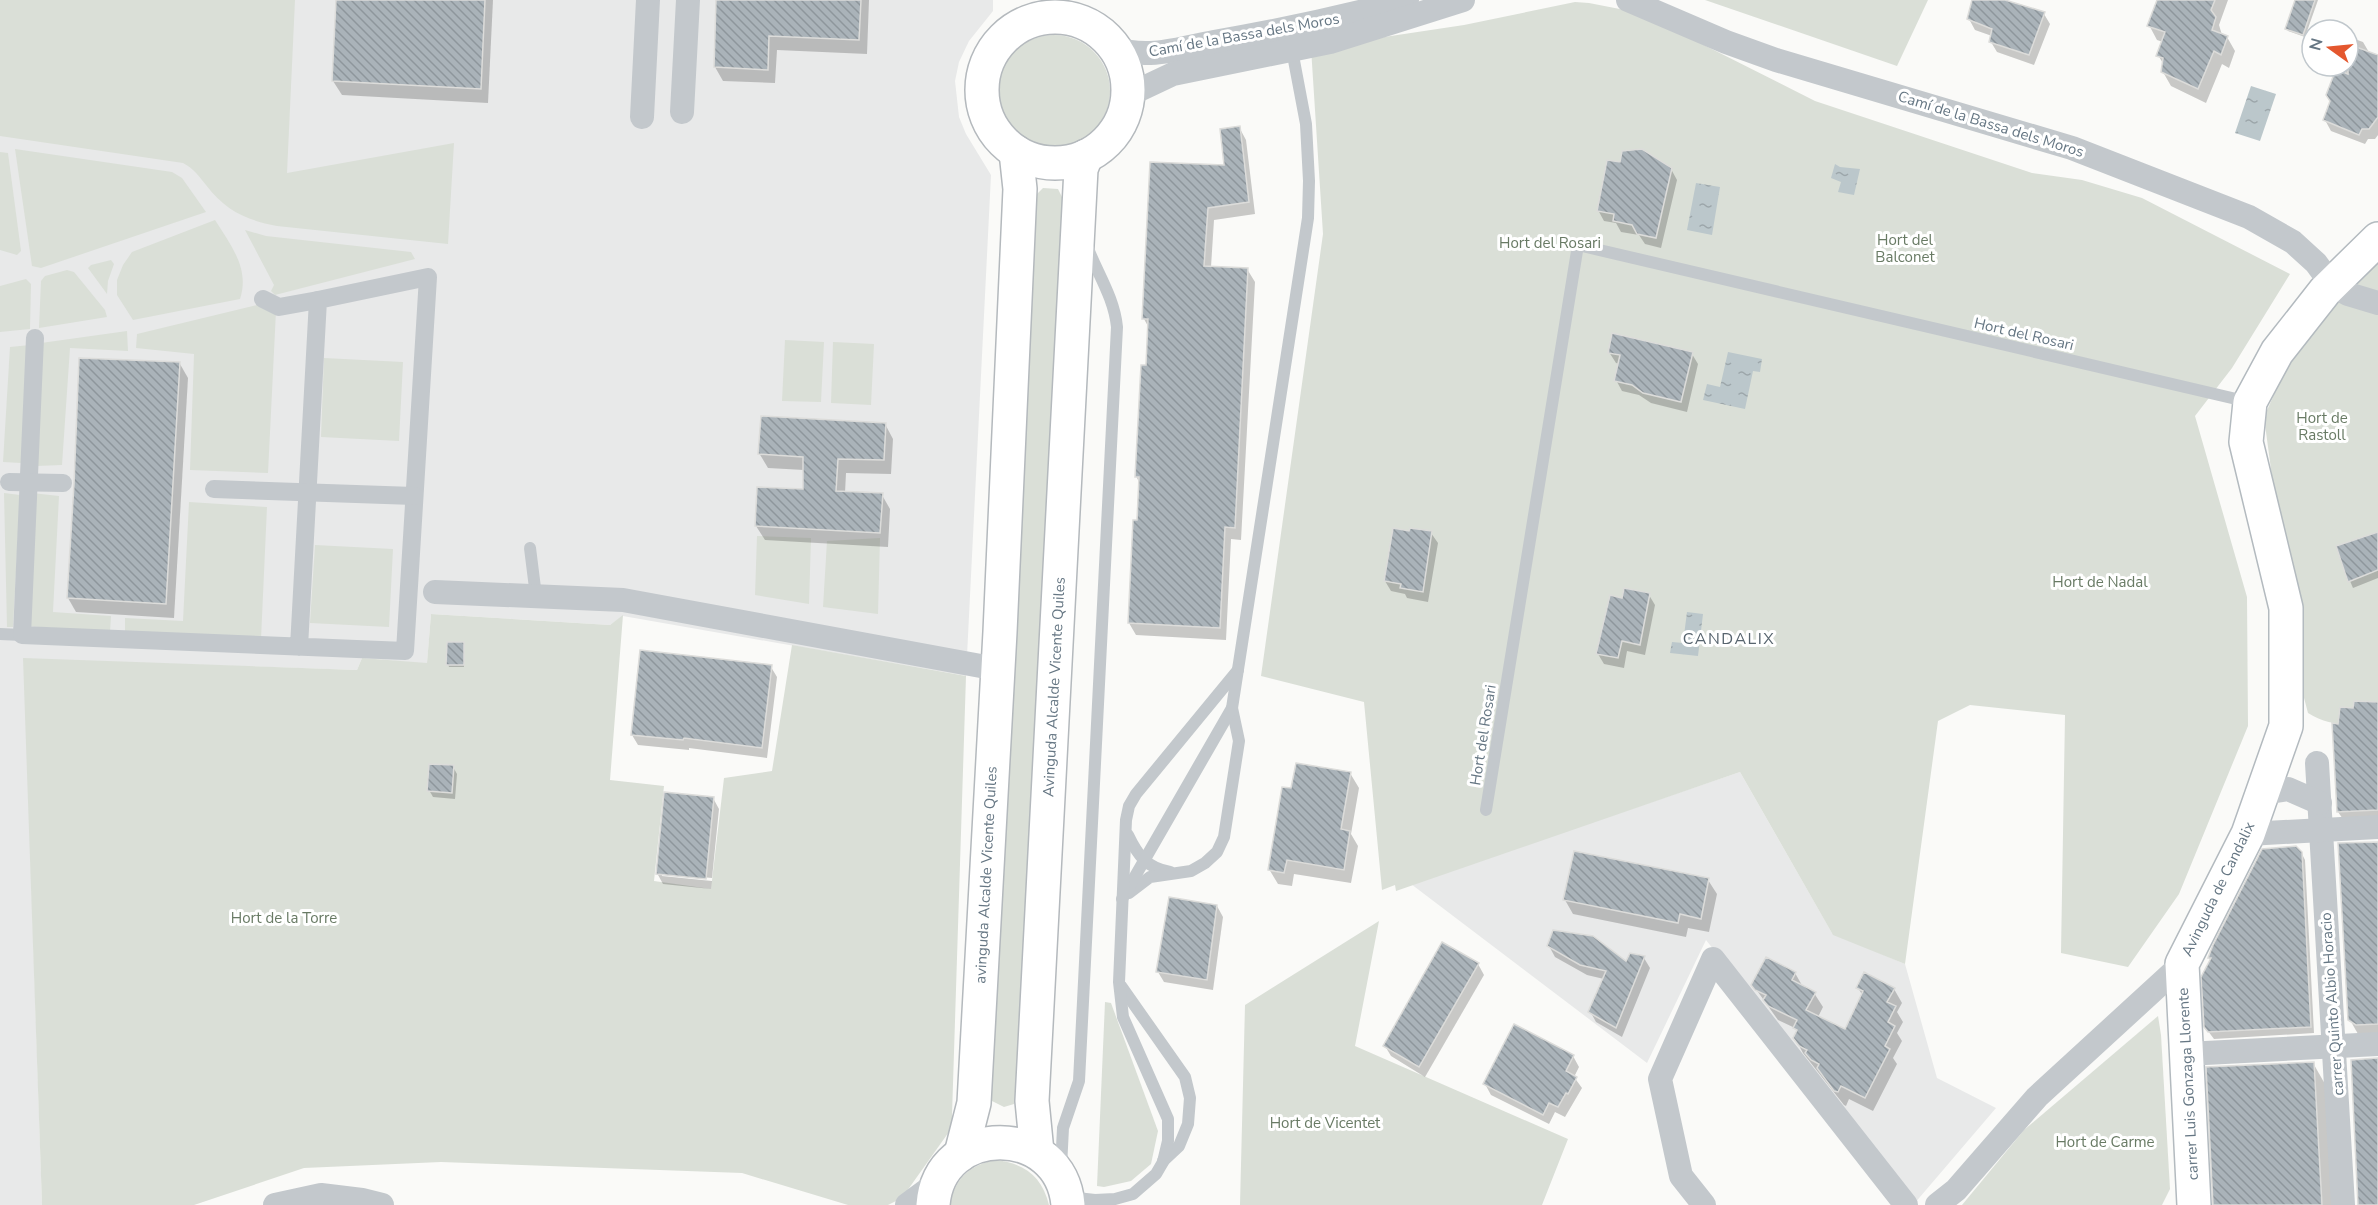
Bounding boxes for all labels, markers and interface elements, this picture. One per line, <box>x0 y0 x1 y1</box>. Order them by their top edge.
street label: Camí de la Bassa dels Moros <box>1147 8 1341 62</box>
north arrow <box>2300 18 2360 78</box>
text: N <box>2304 36 2329 53</box>
street label: Camí de la Bassa dels Moros <box>1896 86 2086 162</box>
park label: Hort del Balconet <box>1875 230 1935 267</box>
park label: Hort del Rosari <box>1499 233 1601 253</box>
street label: Hort del Rosari <box>1972 313 2076 355</box>
park label: Hort de Rastoll <box>2296 408 2348 445</box>
park label: Hort de Nadal <box>2052 572 2148 592</box>
street label: Avinguda Alcalde Vicente Quiles <box>1038 577 1070 797</box>
district label: CANDALIX <box>1683 628 1775 650</box>
street label: Hort del Rosari <box>1465 683 1501 787</box>
street label: avinguda Alcalde Vicente Quiles <box>970 766 1002 984</box>
street label: Avinguda de Candalix <box>2177 818 2259 960</box>
park label: Hort de la Torre <box>231 908 337 928</box>
street label: carrer Quinto Albio Horacio <box>2316 912 2348 1096</box>
street label: carrer Luis Gonzaga Llorente <box>2173 987 2203 1181</box>
park label: Hort de Vicentet <box>1270 1113 1381 1133</box>
park label: Hort de Carme <box>2055 1132 2155 1152</box>

